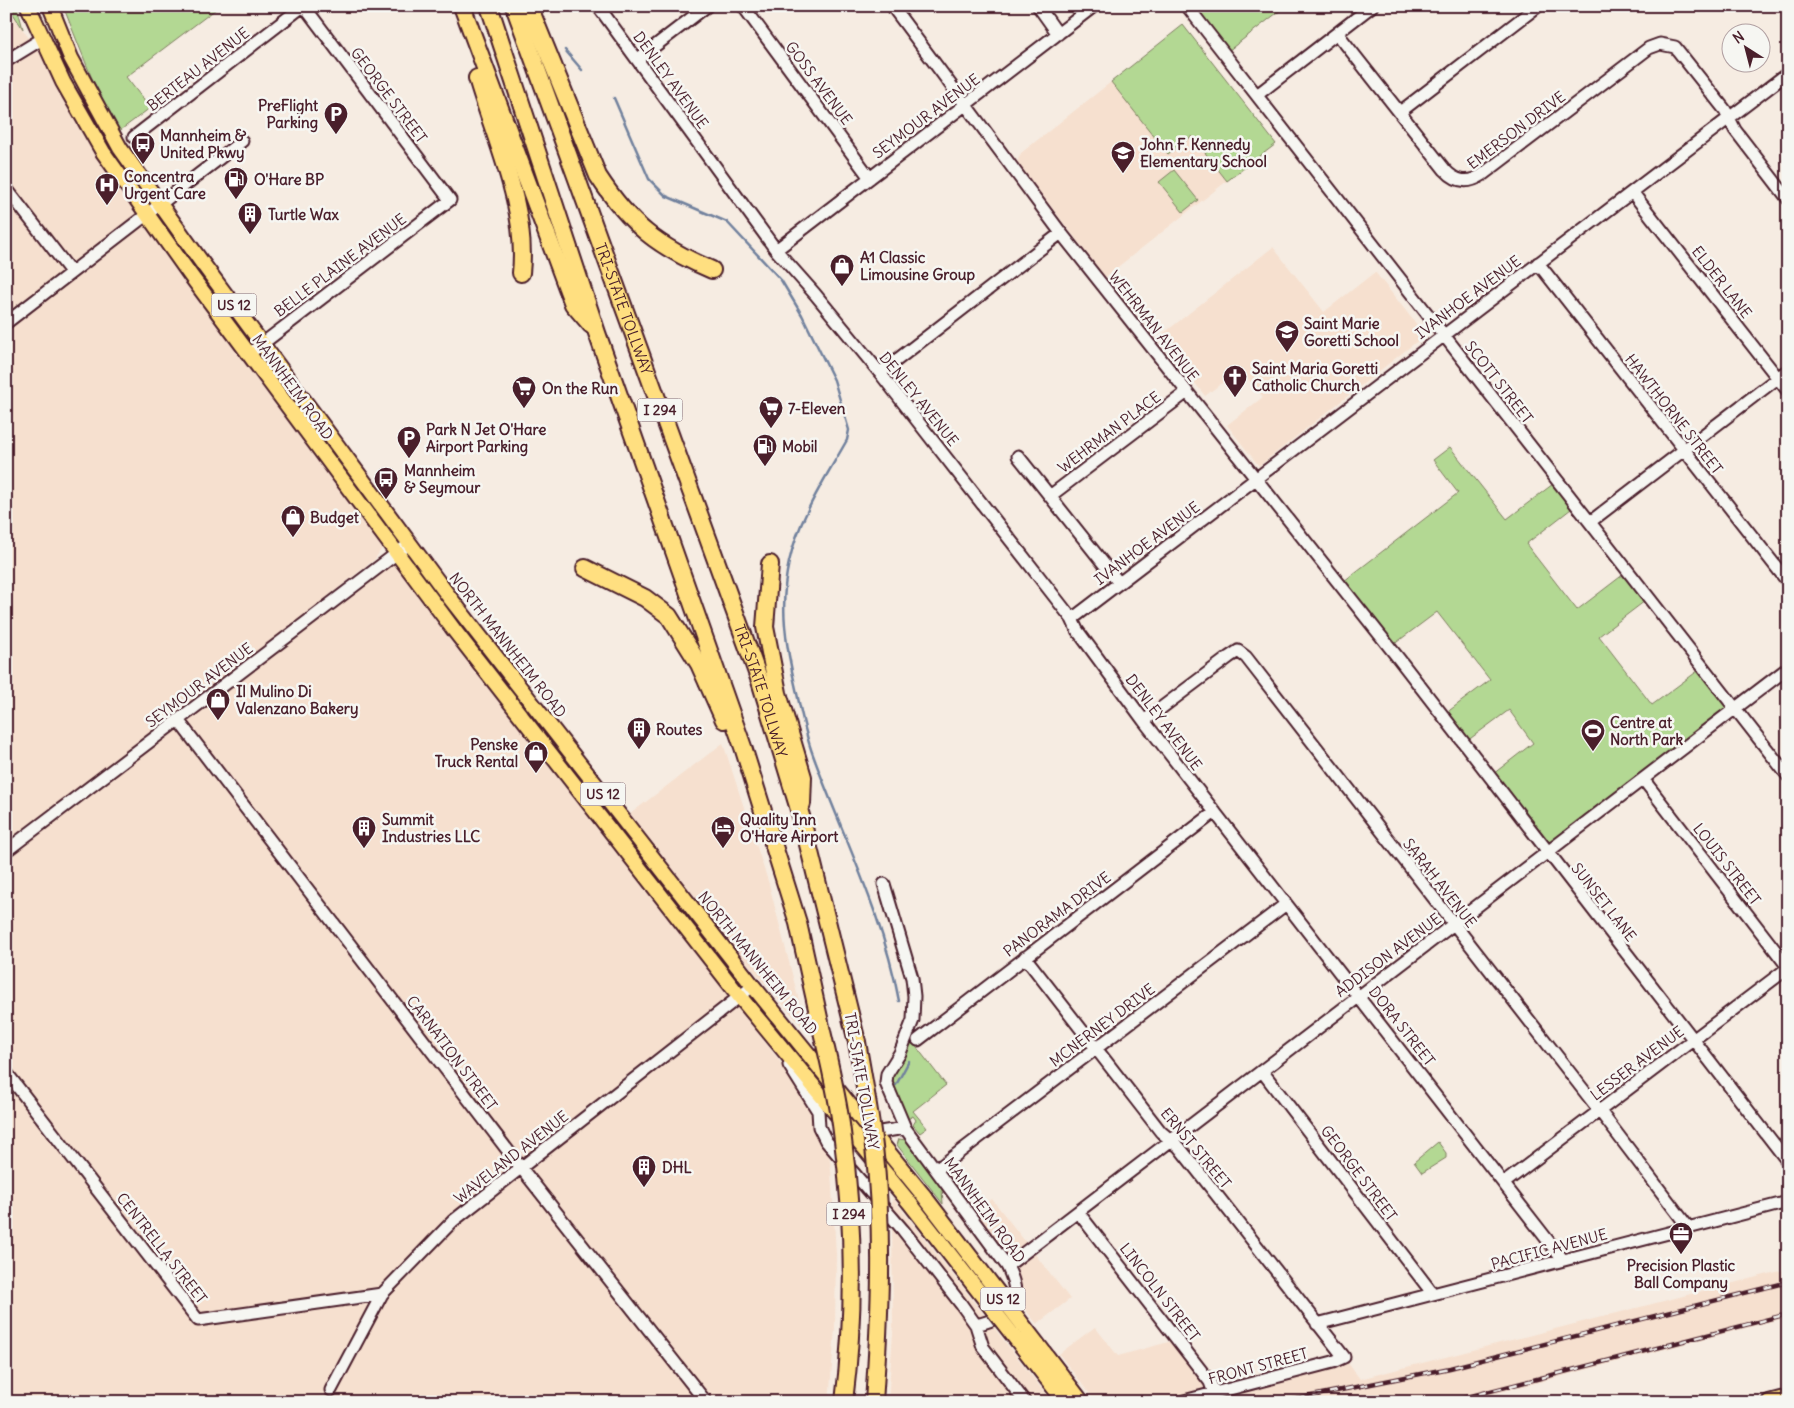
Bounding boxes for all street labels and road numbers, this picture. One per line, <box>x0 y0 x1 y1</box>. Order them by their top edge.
street label: BERTEAU AVENUE <box>143 23 253 115</box>
street label: DENLEY AVENUE <box>629 28 713 132</box>
street label: GOSS AVENUE <box>781 38 857 129</box>
street label: GEORGE STREET <box>347 43 431 147</box>
street label: SEYMOUR AVENUE <box>869 69 984 163</box>
street label: EMERSON DRIVE <box>1463 87 1569 173</box>
street label: BELLE PLAINE AVENUE <box>270 209 410 321</box>
street label: TRI-STATE TOLLWAY <box>592 240 657 378</box>
street label: ELDER LANE <box>1688 242 1756 322</box>
street label: IVANHOE AVENUE <box>1412 251 1525 343</box>
street label: WEHRMAN AVENUE <box>1105 267 1203 385</box>
road number: US 12 <box>212 294 256 316</box>
street label: MANNHEIM ROAD <box>248 331 338 443</box>
street label: SCOTT STREET <box>1461 337 1537 427</box>
street label: DENLEY AVENUE <box>875 348 963 450</box>
street label: HAWTHORNE STREET <box>1621 350 1727 478</box>
street label: WEHRMAN PLACE <box>1054 387 1164 477</box>
road number: I 294 <box>638 398 682 422</box>
street label: IVANHOE AVENUE <box>1091 497 1204 589</box>
street label: NORTH MANNHEIM ROAD <box>445 569 571 721</box>
street label: TRI-STATE TOLLWAY <box>731 621 792 760</box>
street label: SEYMOUR AVENUE <box>142 638 257 732</box>
street label: DENLEY AVENUE <box>1122 670 1206 774</box>
road number: US 12 <box>580 782 626 806</box>
street label: LOUIS STREET <box>1689 819 1765 909</box>
street label: SARAH AVENUE <box>1399 834 1481 932</box>
street label: SUNSET LANE <box>1567 859 1641 945</box>
street label: PANORAMA DRIVE <box>1000 867 1115 961</box>
street label: NORTH MANNHEIM ROAD <box>694 887 822 1039</box>
street label: ADDISON AVENUE <box>1331 909 1445 1001</box>
street label: MCNERNEY DRIVE <box>1046 979 1158 1071</box>
street label: DORA STREET <box>1365 982 1439 1070</box>
street label: CARNATION STREET <box>403 992 502 1114</box>
street label: TRI-STATE TOLLWAY <box>841 1011 884 1152</box>
street label: LESSER AVENUE <box>1586 1022 1688 1104</box>
street label: ERNST STREET <box>1157 1104 1235 1192</box>
street label: WAVELAND AVENUE <box>450 1106 572 1208</box>
street label: GEORGE STREET <box>1317 1121 1401 1225</box>
street label: MANNHEIM ROAD <box>940 1154 1030 1266</box>
street label: CENTRELLA STREET <box>113 1189 211 1307</box>
road number: I 294 <box>826 1202 872 1226</box>
street label: PACIFIC AVENUE <box>1489 1224 1609 1274</box>
street label: LINCOLN STREET <box>1116 1239 1204 1345</box>
road number: US 12 <box>980 1288 1026 1310</box>
street label: FRONT STREET <box>1206 1344 1310 1388</box>

